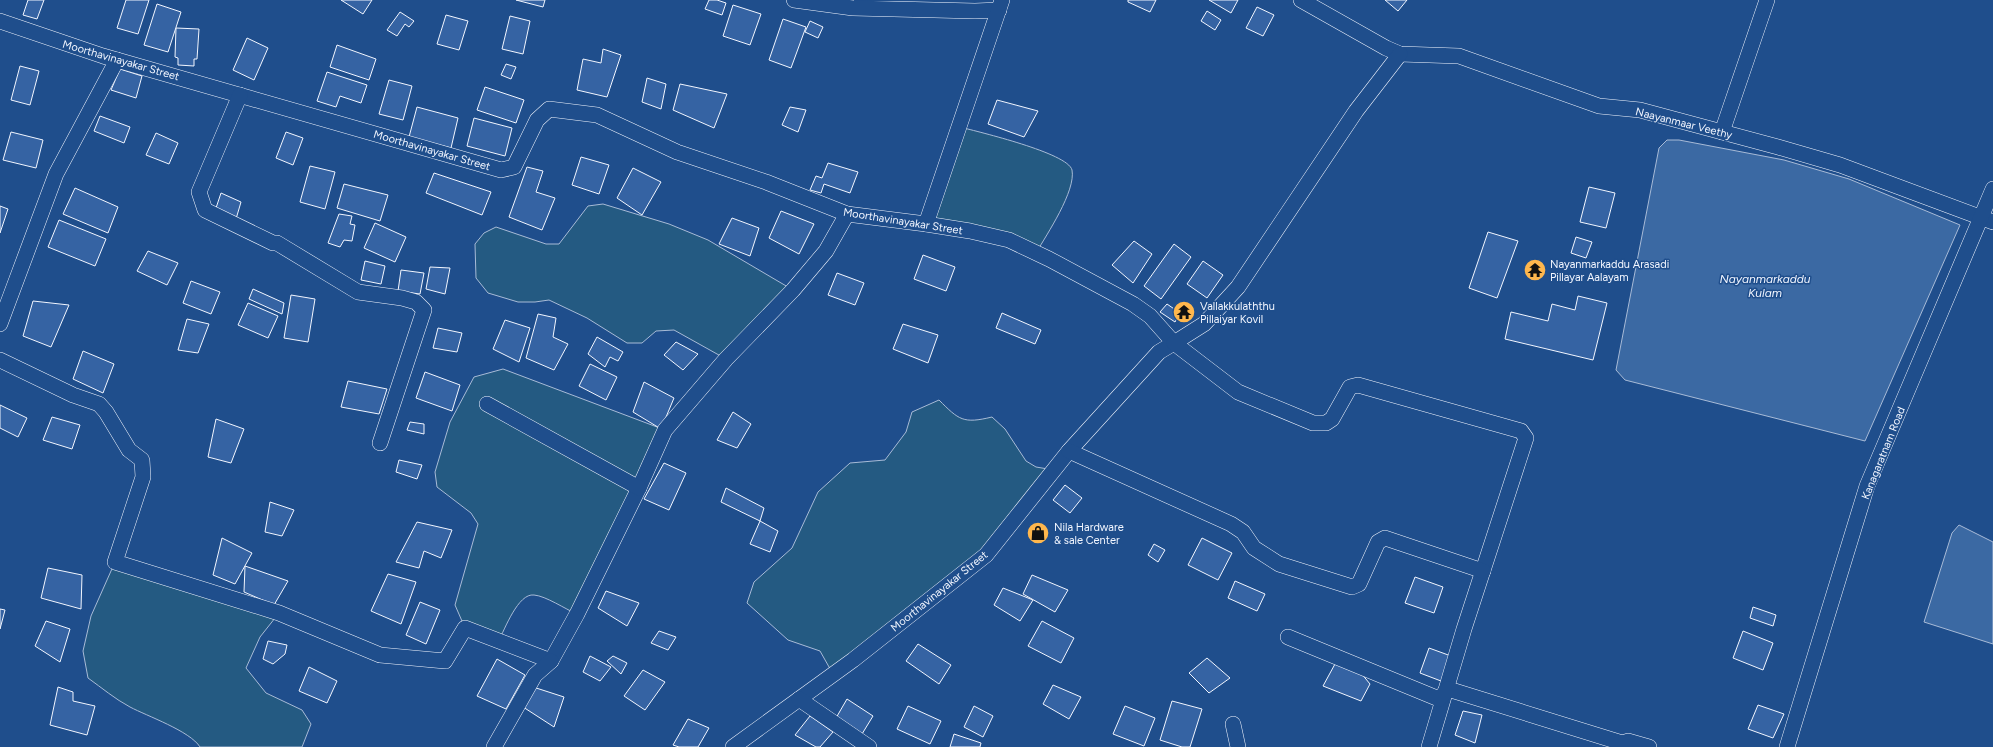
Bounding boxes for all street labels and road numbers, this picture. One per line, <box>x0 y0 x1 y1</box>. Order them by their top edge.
street label: Moorthavinayakar Street <box>61 38 181 83</box>
street label: Naayanmaar Veethy <box>1634 105 1734 142</box>
street label: Moorthavinayakar Street <box>372 128 492 173</box>
street label: Moorthavinayakar Street <box>842 206 964 237</box>
street label: Kanagaratnam Road <box>1859 405 1908 501</box>
street label: Moorthavinayakar Street <box>888 548 990 634</box>

